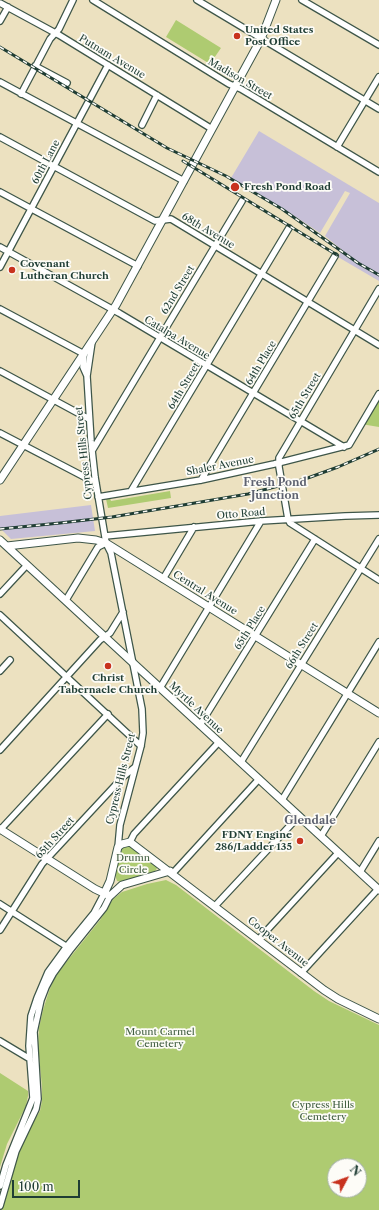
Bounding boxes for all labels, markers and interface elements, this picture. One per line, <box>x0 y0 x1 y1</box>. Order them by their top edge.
place label: United States Post Office <box>245 24 313 48</box>
marker: United States Post Office <box>232 31 242 41</box>
street label: Putnam Avenue <box>77 32 147 82</box>
street label: Madison Street <box>206 56 274 102</box>
street label: 60th Lane <box>29 138 63 186</box>
marker: Fresh Pond Road <box>229 181 241 193</box>
place label: Fresh Pond Road <box>244 181 331 193</box>
street label: 68th Avenue <box>179 210 237 252</box>
place label: Covenant Lutheran Church <box>20 258 109 282</box>
street label: 62nd Street <box>159 263 197 317</box>
marker: Covenant Lutheran Church <box>7 265 17 275</box>
street label: Catalpa Avenue <box>142 314 212 362</box>
street label: 64th Place <box>243 339 279 387</box>
street label: 64th Street <box>165 360 203 412</box>
street label: 65th Street <box>286 371 324 421</box>
street label: Cypress Hills Street <box>73 406 95 500</box>
street label: Shaler Avenue <box>185 454 255 478</box>
district label: Fresh Pond Junction <box>243 476 307 502</box>
street label: Otto Road <box>216 506 266 522</box>
street label: Central Avenue <box>171 568 239 618</box>
street label: 65th Place <box>232 604 268 652</box>
street label: 66th Street <box>283 621 321 671</box>
marker: Christ Tabernacle Church <box>103 661 113 671</box>
place label: Christ Tabernacle Church <box>59 672 157 696</box>
street label: Myrtle Avenue <box>166 680 226 736</box>
street label: Cypress Hills Street <box>104 732 138 826</box>
district label: Glendale <box>284 814 336 828</box>
street label: 65th Street <box>33 815 77 861</box>
place label: FDNY Engine 286/Ladder 135 <box>215 829 292 852</box>
marker: FDNY Engine 286/Ladder 135 <box>295 836 305 846</box>
park label: Drumn Circle <box>116 852 150 876</box>
street label: Cooper Avenue <box>245 914 311 970</box>
park label: Mount Carmel Cemetery <box>125 1026 195 1050</box>
park label: Cypress Hills Cemetery <box>292 1099 354 1122</box>
north arrow <box>327 1158 367 1198</box>
text: N <box>347 1163 364 1179</box>
scale bar <box>14 1172 82 1198</box>
text: 100 m <box>19 1179 54 1194</box>

